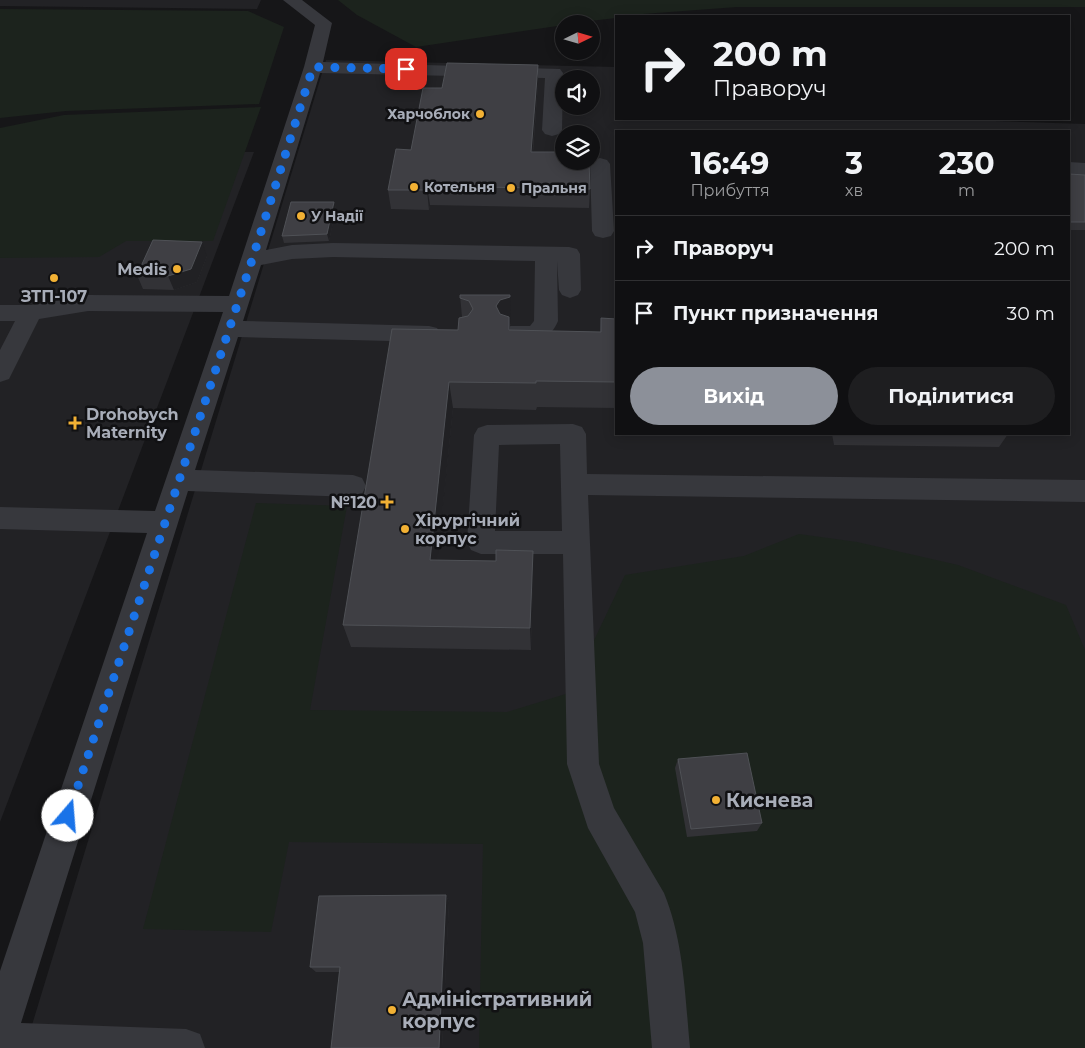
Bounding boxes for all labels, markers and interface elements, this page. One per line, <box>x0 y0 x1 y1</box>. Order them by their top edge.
north arrow <box>555 15 600 60</box>
map controls <box>555 15 600 170</box>
text: 200 m <box>713 32 828 75</box>
icon: right <box>630 35 695 100</box>
pin <box>385 48 427 90</box>
icon: arrive <box>392 55 420 83</box>
button: sound <box>555 70 600 115</box>
text: Праворуч <box>713 75 827 102</box>
place label: Харчоблок <box>387 105 470 123</box>
marker: Харчоблок <box>474 108 486 120</box>
button: layers <box>555 125 600 170</box>
text: 16:49 <box>691 145 769 182</box>
text: 3 <box>845 145 863 182</box>
text: 230 <box>939 145 995 182</box>
place label: Котельня <box>424 178 495 196</box>
place label: Пральня <box>521 179 587 197</box>
marker: Котельня <box>408 181 420 193</box>
text: Прибуття <box>690 181 770 200</box>
text: хв <box>845 181 863 200</box>
text: m <box>958 181 975 200</box>
marker: Пральня <box>505 182 517 194</box>
place label: У Надії <box>311 207 364 225</box>
marker: У Надії <box>295 210 307 222</box>
icon: right <box>630 234 658 262</box>
text: Праворуч <box>673 237 774 260</box>
text: 200 m <box>994 237 1055 260</box>
place label: Medis <box>117 260 167 279</box>
marker: Medis <box>171 263 183 275</box>
marker: ЗТП-107 <box>48 272 60 284</box>
place label: ЗТП-107 <box>20 287 87 306</box>
icon: arrive <box>630 299 658 327</box>
text: Пункт призначення <box>673 302 879 325</box>
text: 30 m <box>1007 302 1055 325</box>
button: Вихід <box>630 367 838 425</box>
button: Поділитися <box>848 367 1055 425</box>
place label: Drohobych Maternity <box>86 405 179 442</box>
marker: Drohobych Maternity <box>68 416 82 430</box>
place label: №120 <box>331 493 377 512</box>
marker: №120 <box>381 496 393 508</box>
place label: Хірургічний корпус <box>415 511 520 548</box>
marker: Хірургічний корпус <box>399 523 411 535</box>
position arrow <box>41 789 93 841</box>
place label: Киснева <box>726 789 813 812</box>
marker: Киснева <box>710 794 722 806</box>
place label: Адміністративний корпус <box>402 988 592 1033</box>
marker: Адміністративний корпус <box>386 1004 398 1016</box>

